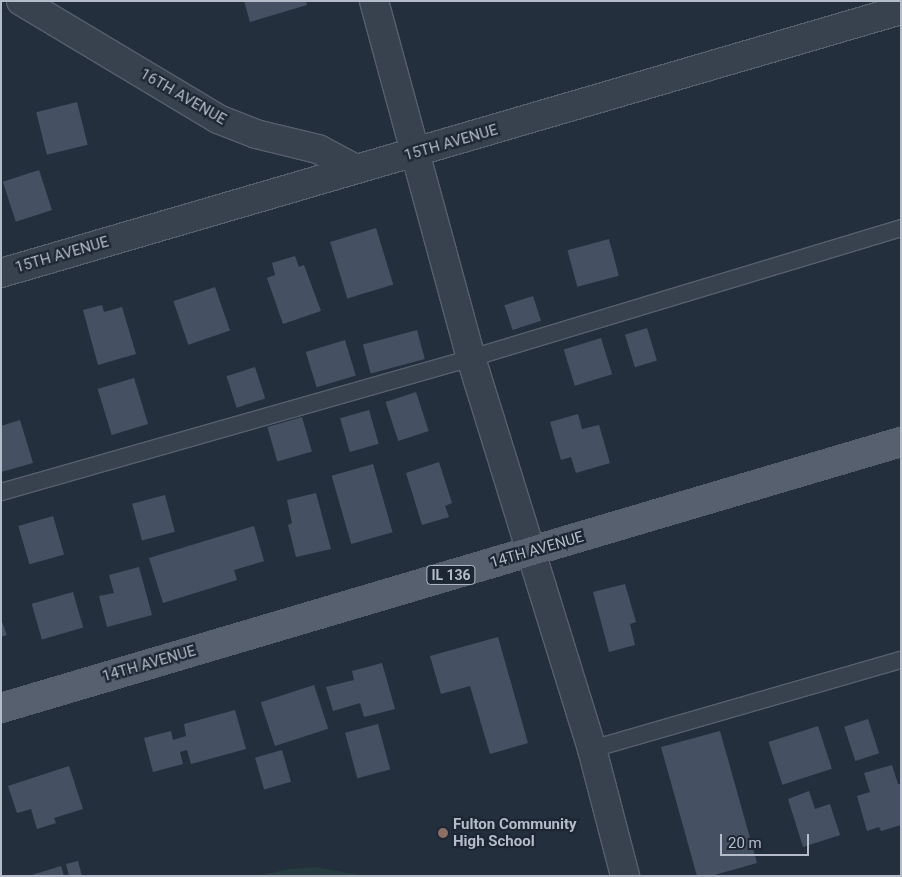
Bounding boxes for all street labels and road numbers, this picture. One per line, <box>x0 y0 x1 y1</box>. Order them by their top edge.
street label: 16TH AVENUE <box>137 65 229 129</box>
street label: 15TH AVENUE <box>402 121 500 165</box>
street label: 15TH AVENUE <box>13 233 111 277</box>
street label: 14TH AVENUE <box>488 528 586 572</box>
road number: IL 136 <box>426 564 476 586</box>
street label: 14TH AVENUE <box>100 642 198 686</box>

